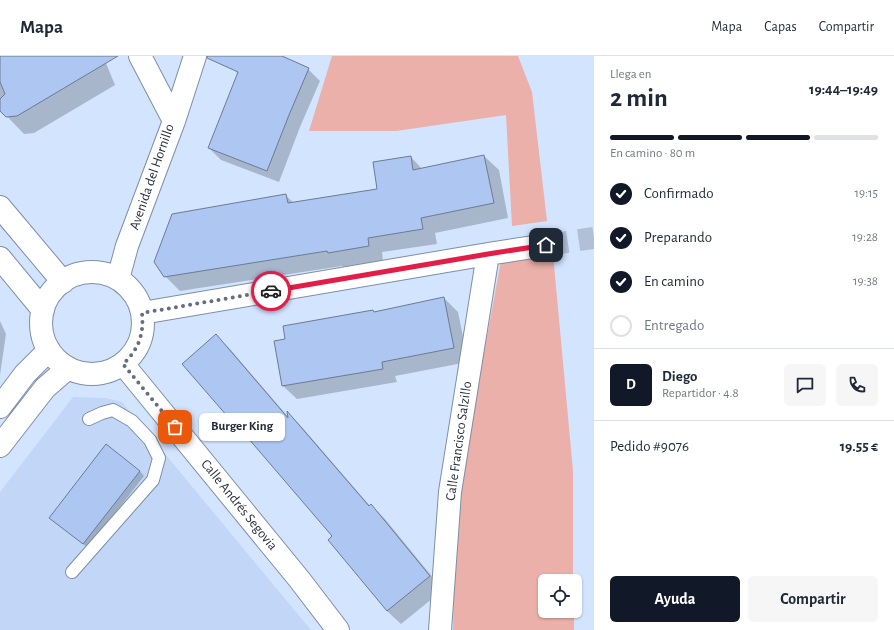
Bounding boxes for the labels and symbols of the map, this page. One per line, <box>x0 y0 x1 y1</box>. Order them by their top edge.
street label: Avenida del Hornillo <box>127 122 177 232</box>
pin <box>529 228 563 262</box>
courier <box>251 271 291 311</box>
street label: Calle Francisco Salzillo <box>444 380 474 502</box>
pin <box>158 410 192 444</box>
callout: Burger King <box>199 413 285 441</box>
street label: Calle Andrés Segovia <box>198 457 280 553</box>

